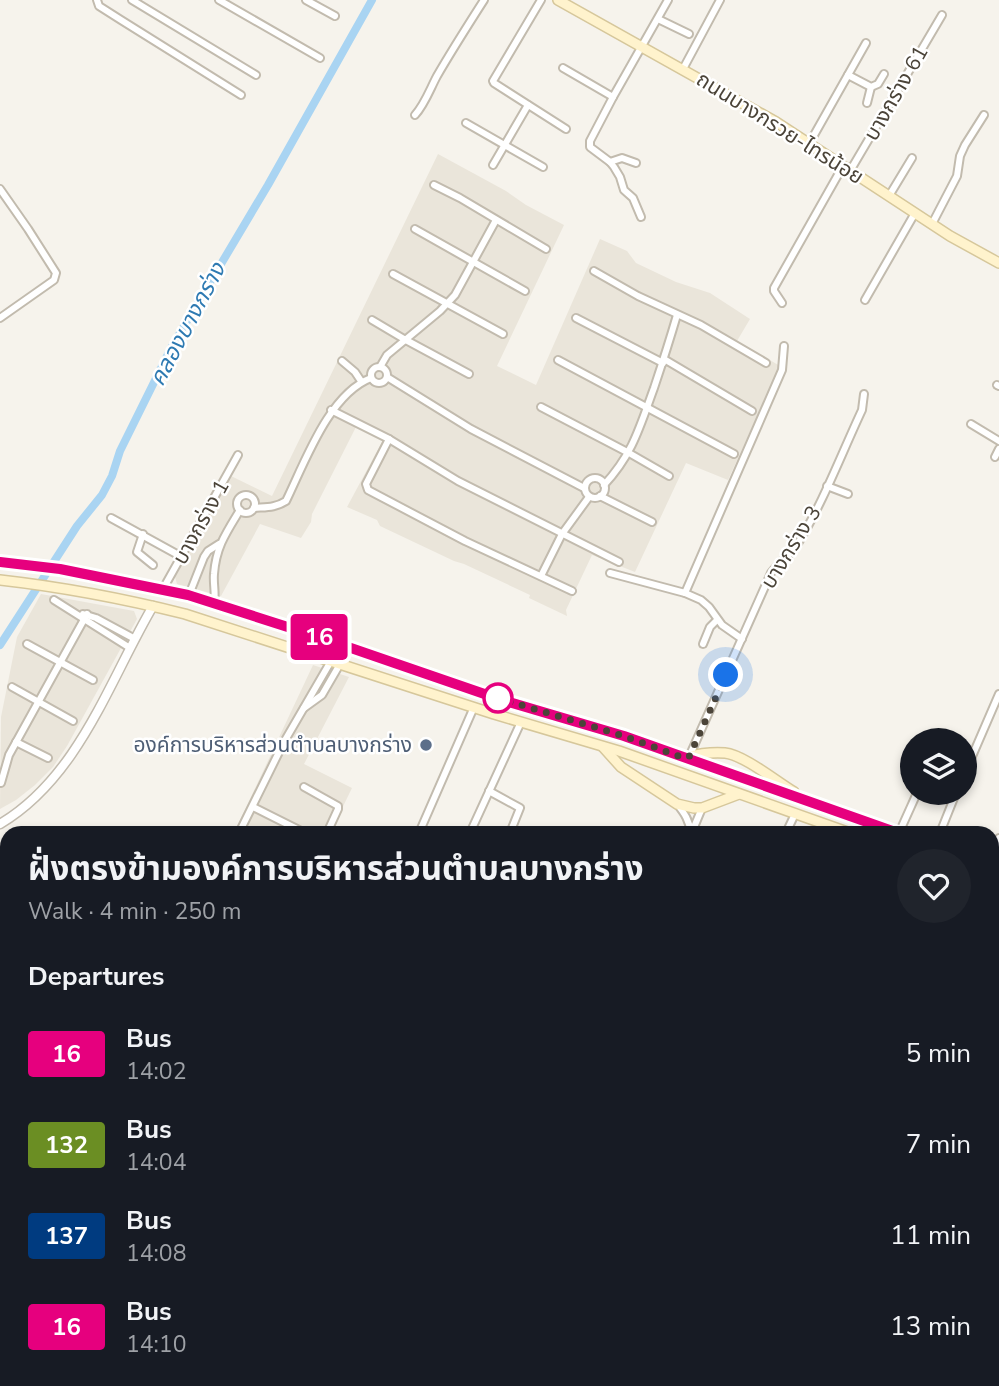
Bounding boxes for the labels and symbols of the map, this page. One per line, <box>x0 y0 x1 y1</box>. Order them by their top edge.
street label: บางกร่าง 61 <box>857 40 935 146</box>
street label: ถนนบางกรวย-ไทรน้อย <box>691 65 869 191</box>
water label: คลองบางกร่าง <box>142 256 234 391</box>
street label: บางกร่าง 1 <box>166 474 236 570</box>
street label: บางกร่าง 3 <box>754 500 828 594</box>
line badge: 16 <box>288 614 350 660</box>
your location <box>708 657 743 692</box>
unlabelled marker <box>483 683 513 713</box>
place label: องค์การบริหารส่วนตำบลบางกร่าง <box>133 731 412 759</box>
marker: องค์การบริหารส่วนตำบลบางกร่าง <box>418 737 434 753</box>

